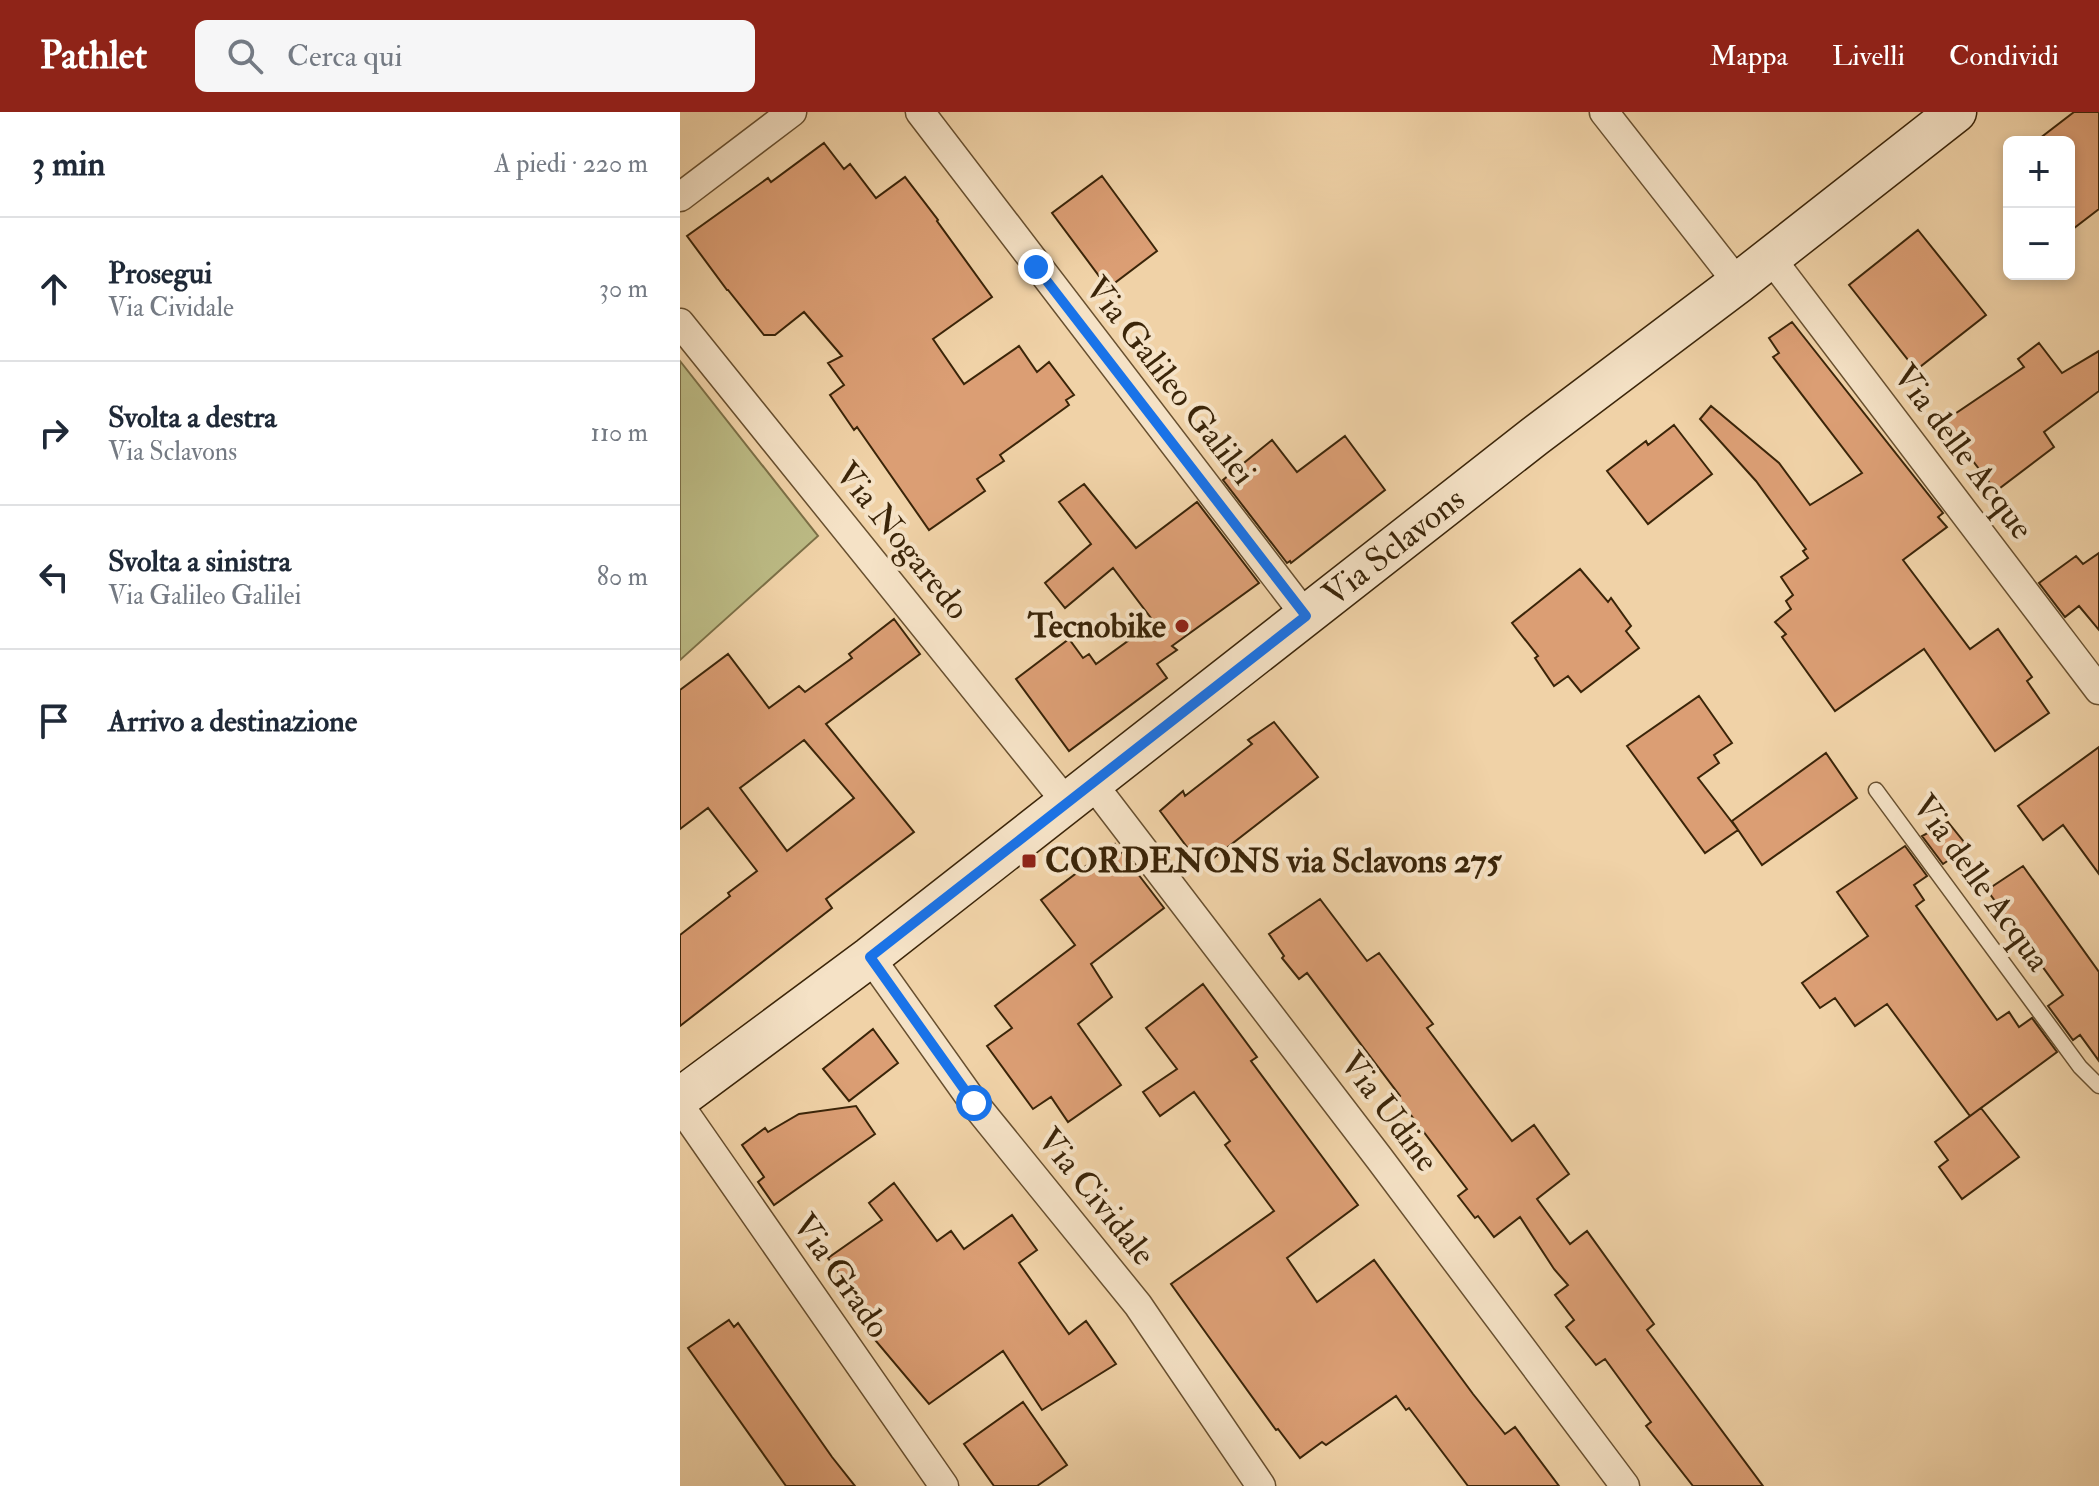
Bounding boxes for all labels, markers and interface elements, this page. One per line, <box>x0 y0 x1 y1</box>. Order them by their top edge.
search box <box>195 20 755 92</box>
text: Pathlet <box>40 32 147 80</box>
icon: search <box>223 34 267 78</box>
text: Cerca qui <box>287 38 403 75</box>
text: Mappa <box>1710 39 1788 74</box>
text: Livelli <box>1832 39 1905 74</box>
text: Condividi <box>1949 39 2059 74</box>
map controls <box>2003 136 2075 280</box>
button: + <box>2003 136 2075 208</box>
text: 3 min <box>32 143 105 186</box>
text: A piedi · 220 m <box>494 148 648 180</box>
button: − <box>2003 208 2075 280</box>
route end <box>1018 249 1054 285</box>
text: Prosegui <box>108 255 212 292</box>
icon: ahead <box>32 267 76 311</box>
street label: Via Galileo Galilei <box>1075 268 1265 494</box>
text: 30 m <box>599 273 648 305</box>
text: Via Cividale <box>108 292 234 324</box>
street label: Via delle Acque <box>1883 356 2043 548</box>
text: Svolta a destra <box>108 399 277 436</box>
icon: right <box>32 411 76 455</box>
text: 110 m <box>591 417 648 449</box>
text: Via Sclavons <box>108 436 237 468</box>
street label: Via Nogaredo <box>825 453 979 629</box>
street label: Via Sclavons <box>1314 478 1474 616</box>
text: Svolta a sinistra <box>108 543 291 580</box>
icon: left <box>32 555 76 599</box>
text: 80 m <box>597 561 648 593</box>
text: Via Galileo Galilei <box>108 580 301 612</box>
place label: Tecnobike <box>1027 605 1167 648</box>
marker: Tecnobike <box>1173 617 1191 635</box>
icon: arrive <box>32 699 76 743</box>
text: Arrivo a destinazione <box>108 703 357 740</box>
street label: Via delle Acqua <box>1902 786 2060 981</box>
place label: CORDENONS via Sclavons 275 <box>1045 840 1502 883</box>
marker: CORDENONS via Sclavons 275 <box>1020 852 1038 870</box>
street label: Via Udine <box>1330 1043 1448 1181</box>
route start <box>956 1085 992 1121</box>
street label: Via Cividale <box>1027 1119 1165 1275</box>
street label: Via Grado <box>783 1205 899 1347</box>

